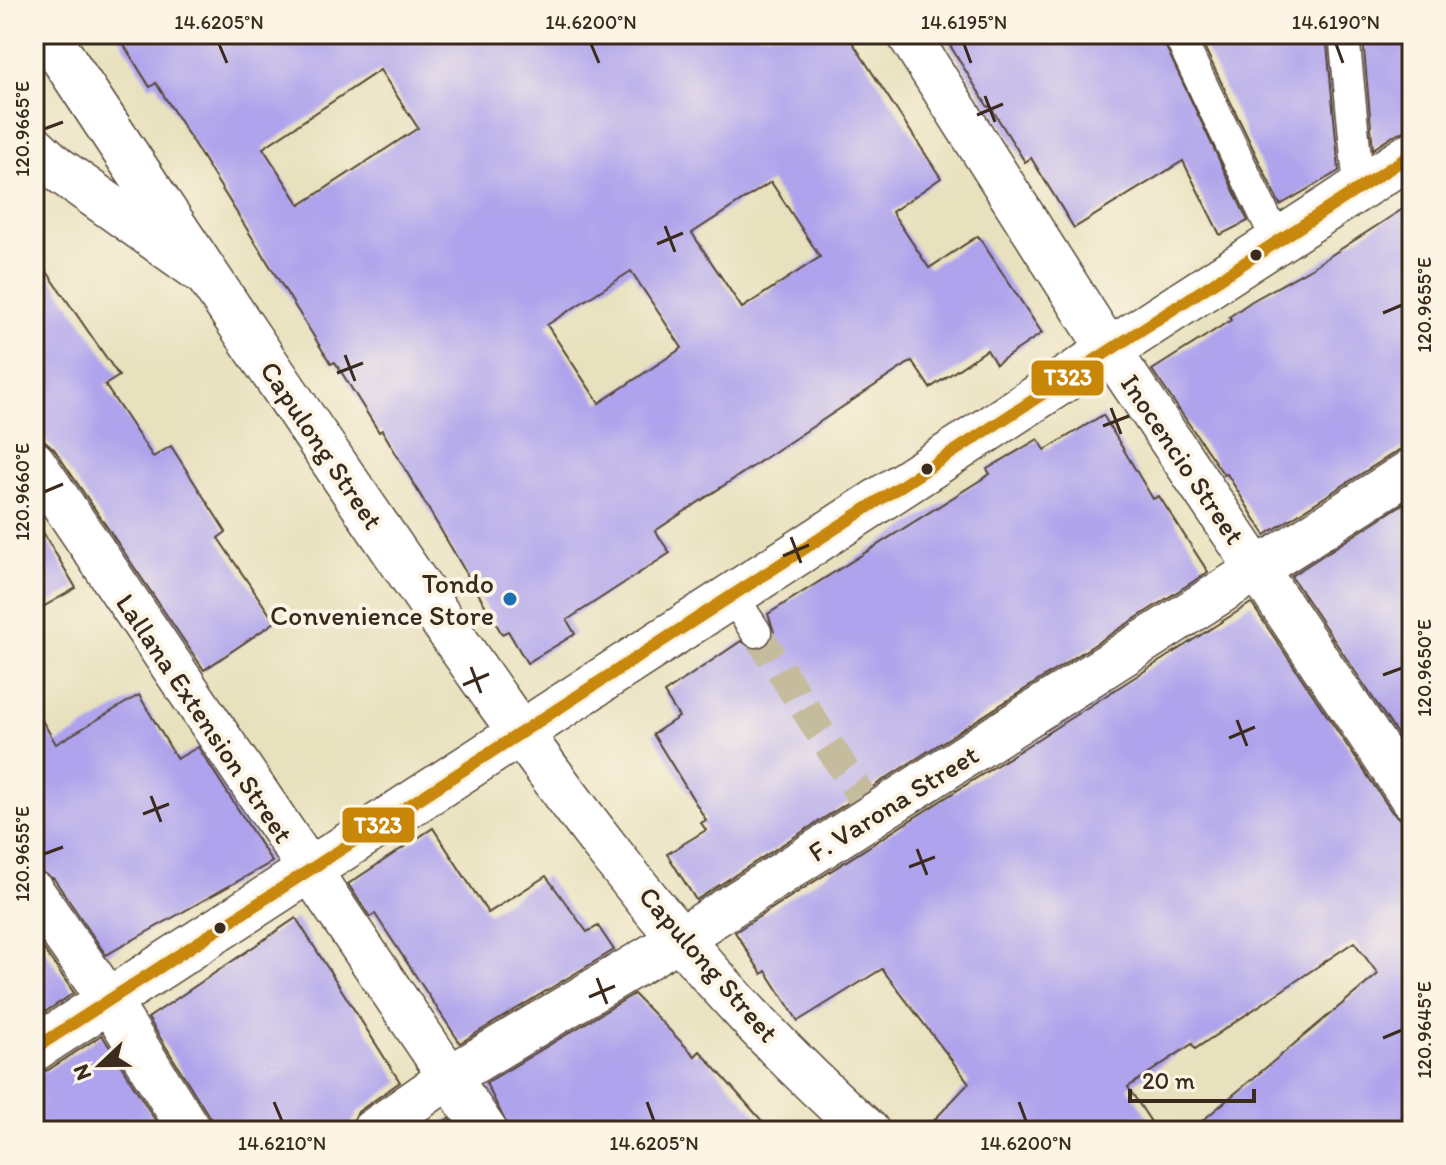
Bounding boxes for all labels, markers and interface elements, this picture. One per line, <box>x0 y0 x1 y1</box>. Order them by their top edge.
text: 14.6205°N <box>174 10 264 34</box>
text: 14.6200°N <box>545 10 637 34</box>
text: 14.6195°N <box>921 10 1007 34</box>
text: 14.6190°N <box>1292 10 1380 34</box>
text: 120.9665°E <box>10 81 34 177</box>
unlabelled marker <box>1248 247 1264 263</box>
text: 120.9655°E <box>1412 257 1436 353</box>
street label: Capulong Street <box>253 354 391 536</box>
line badge: T323 <box>1030 359 1105 397</box>
text: T323 <box>1043 364 1092 391</box>
street label: Inocencio Street <box>1114 367 1252 551</box>
text: 120.9660°E <box>10 443 34 541</box>
unlabelled marker <box>919 461 935 477</box>
place label: Tondo Convenience Store <box>270 566 494 632</box>
street label: Lallana Extension Street <box>109 587 301 849</box>
marker: Tondo Convenience Store <box>501 590 519 608</box>
text: 120.9650°E <box>1412 619 1436 717</box>
street label: F. Varona Street <box>802 737 984 869</box>
text: 120.9655°E <box>10 806 34 902</box>
line badge: T323 <box>341 806 416 844</box>
text: T323 <box>353 812 402 839</box>
street label: Capulong Street <box>632 879 786 1049</box>
unlabelled marker <box>212 920 228 936</box>
text: 120.9645°E <box>1412 981 1436 1079</box>
north arrow <box>60 1025 140 1105</box>
scale bar <box>1130 1053 1254 1103</box>
text: N <box>67 1060 97 1084</box>
text: 20 m <box>1142 1066 1195 1095</box>
text: 14.6210°N <box>238 1131 326 1155</box>
text: 14.6205°N <box>609 1131 699 1155</box>
text: 14.6200°N <box>980 1131 1072 1155</box>

